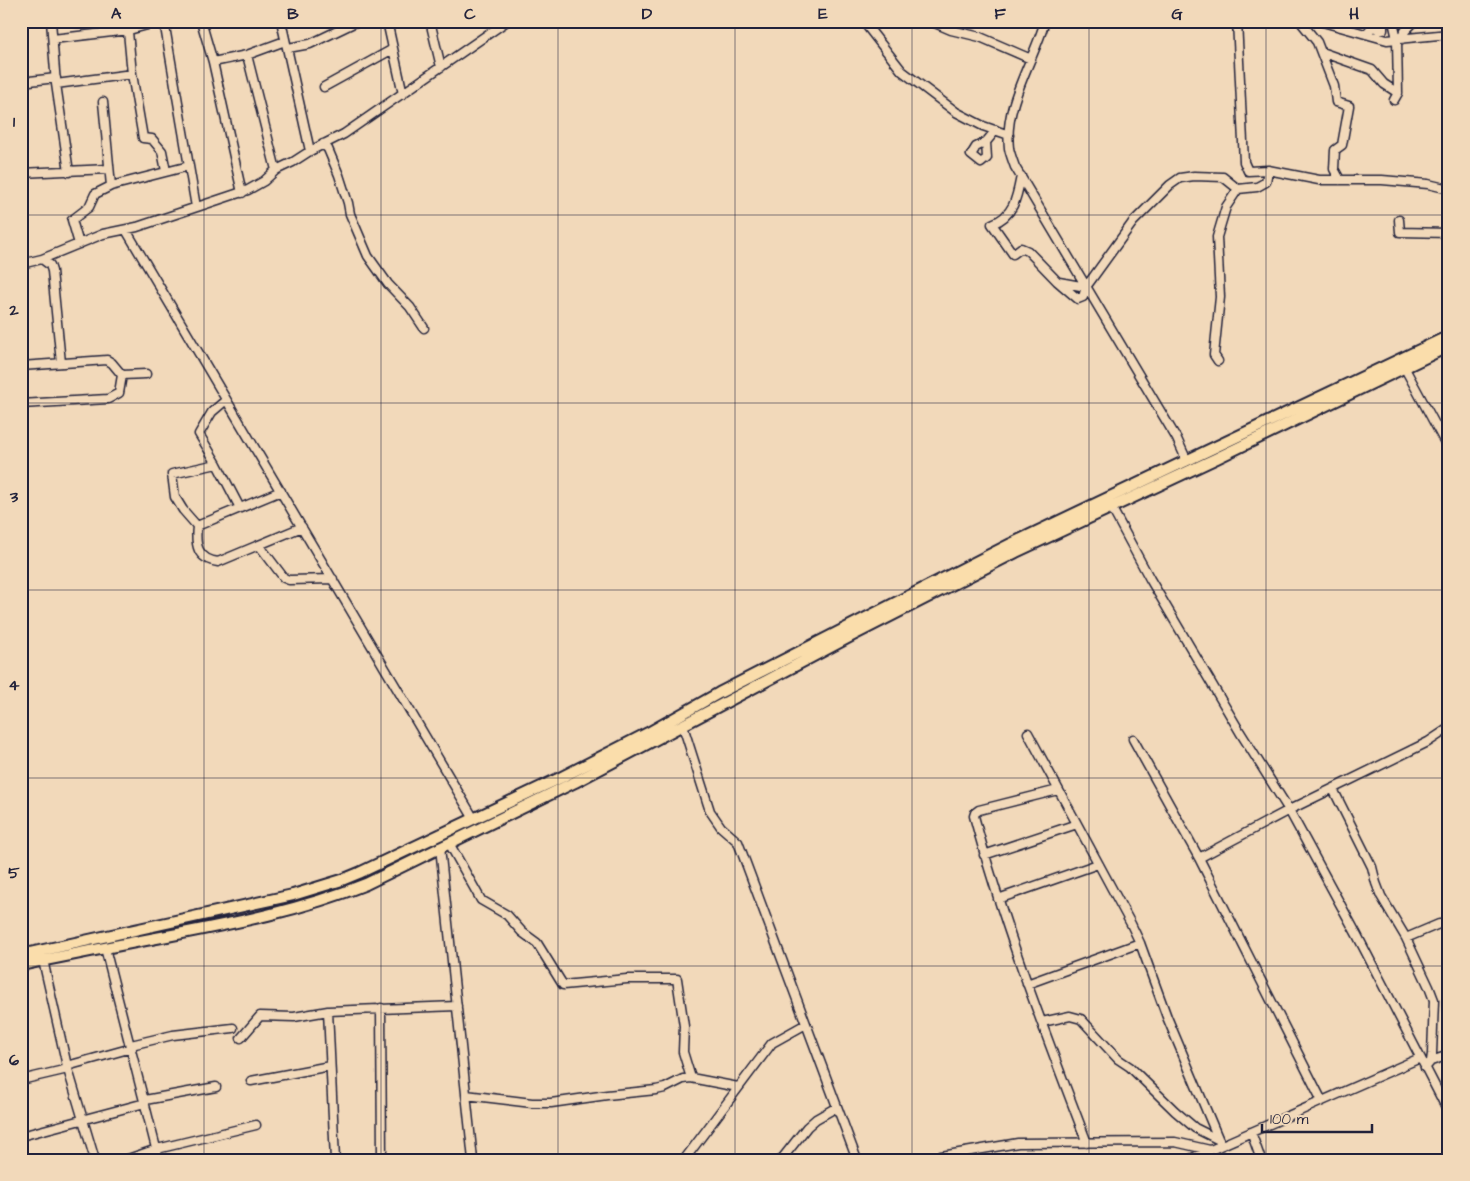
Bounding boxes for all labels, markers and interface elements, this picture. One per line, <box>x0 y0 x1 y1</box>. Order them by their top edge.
text: A <box>111 3 122 25</box>
text: B <box>287 3 299 25</box>
text: C <box>464 3 476 25</box>
text: D <box>642 3 653 25</box>
text: E <box>818 3 828 25</box>
text: F <box>994 3 1006 25</box>
text: G <box>1171 3 1183 25</box>
text: H <box>1349 3 1359 25</box>
text: 1 <box>13 111 16 133</box>
text: 2 <box>8 299 19 321</box>
text: 3 <box>9 486 19 508</box>
text: 4 <box>9 674 20 696</box>
text: 5 <box>8 862 20 884</box>
text: 6 <box>9 1049 19 1071</box>
scale bar <box>1262 1101 1372 1133</box>
text: 100 m <box>1270 1109 1309 1130</box>

